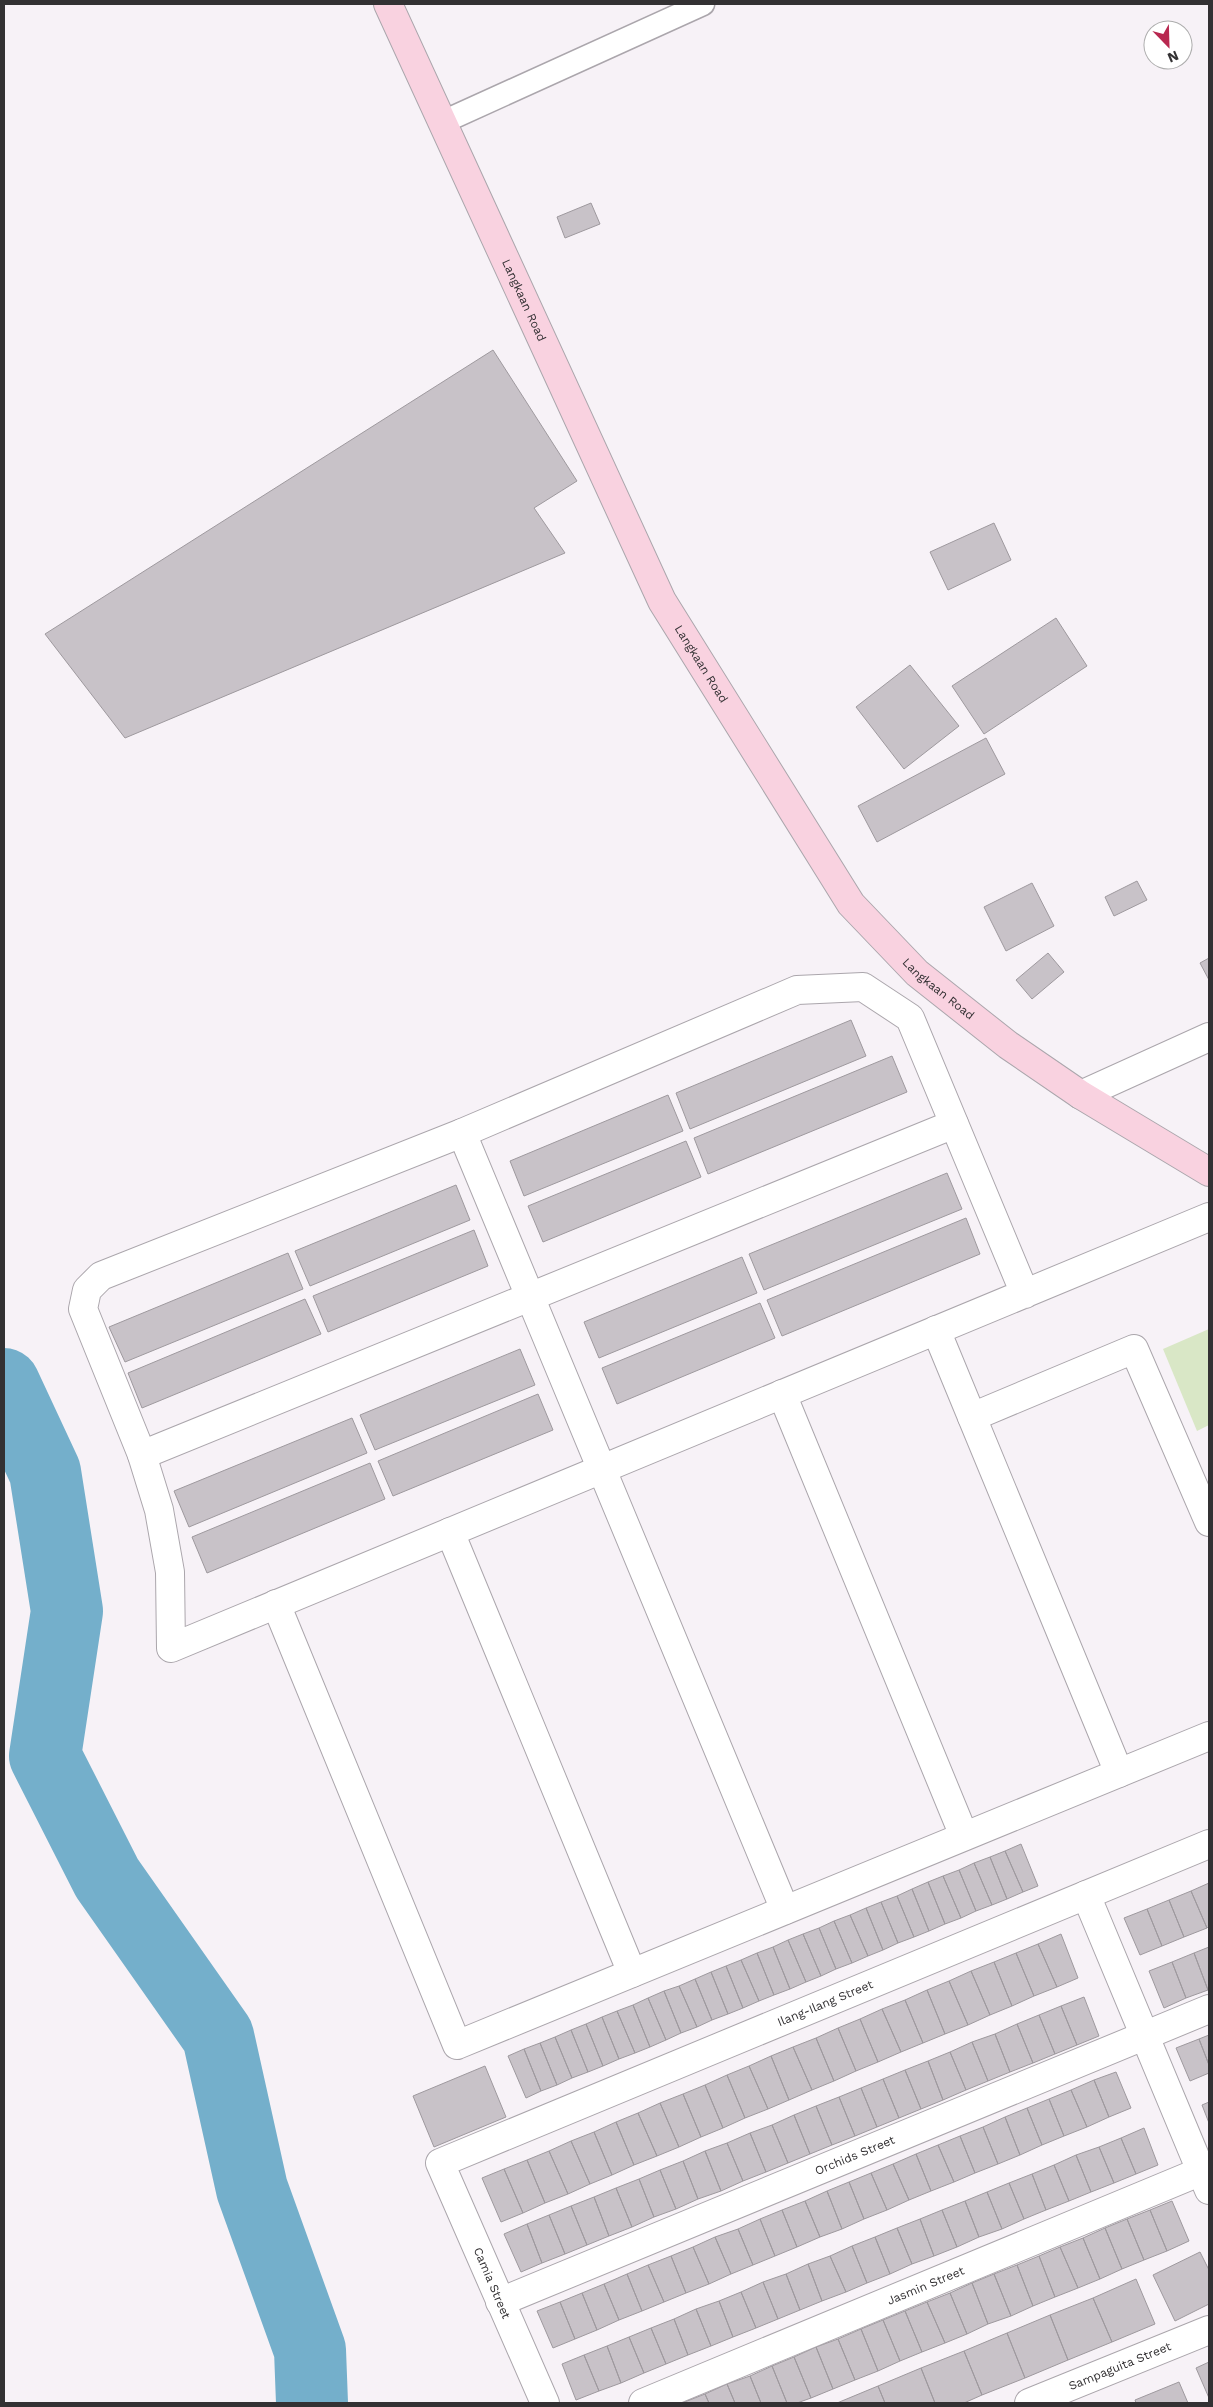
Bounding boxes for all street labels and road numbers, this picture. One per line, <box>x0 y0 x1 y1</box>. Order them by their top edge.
street label: Langkaan Road <box>499 257 549 344</box>
street label: Langkaan Road <box>672 622 731 705</box>
street label: Langkaan Road <box>900 955 977 1023</box>
street label: Ilang-Ilang Street <box>775 1977 875 2029</box>
street label: Orchids Street <box>813 2133 897 2178</box>
street label: Camia Street <box>471 2245 513 2321</box>
street label: Jasmin Street <box>885 2263 966 2308</box>
street label: Sampaguita Street <box>1067 2339 1173 2393</box>

